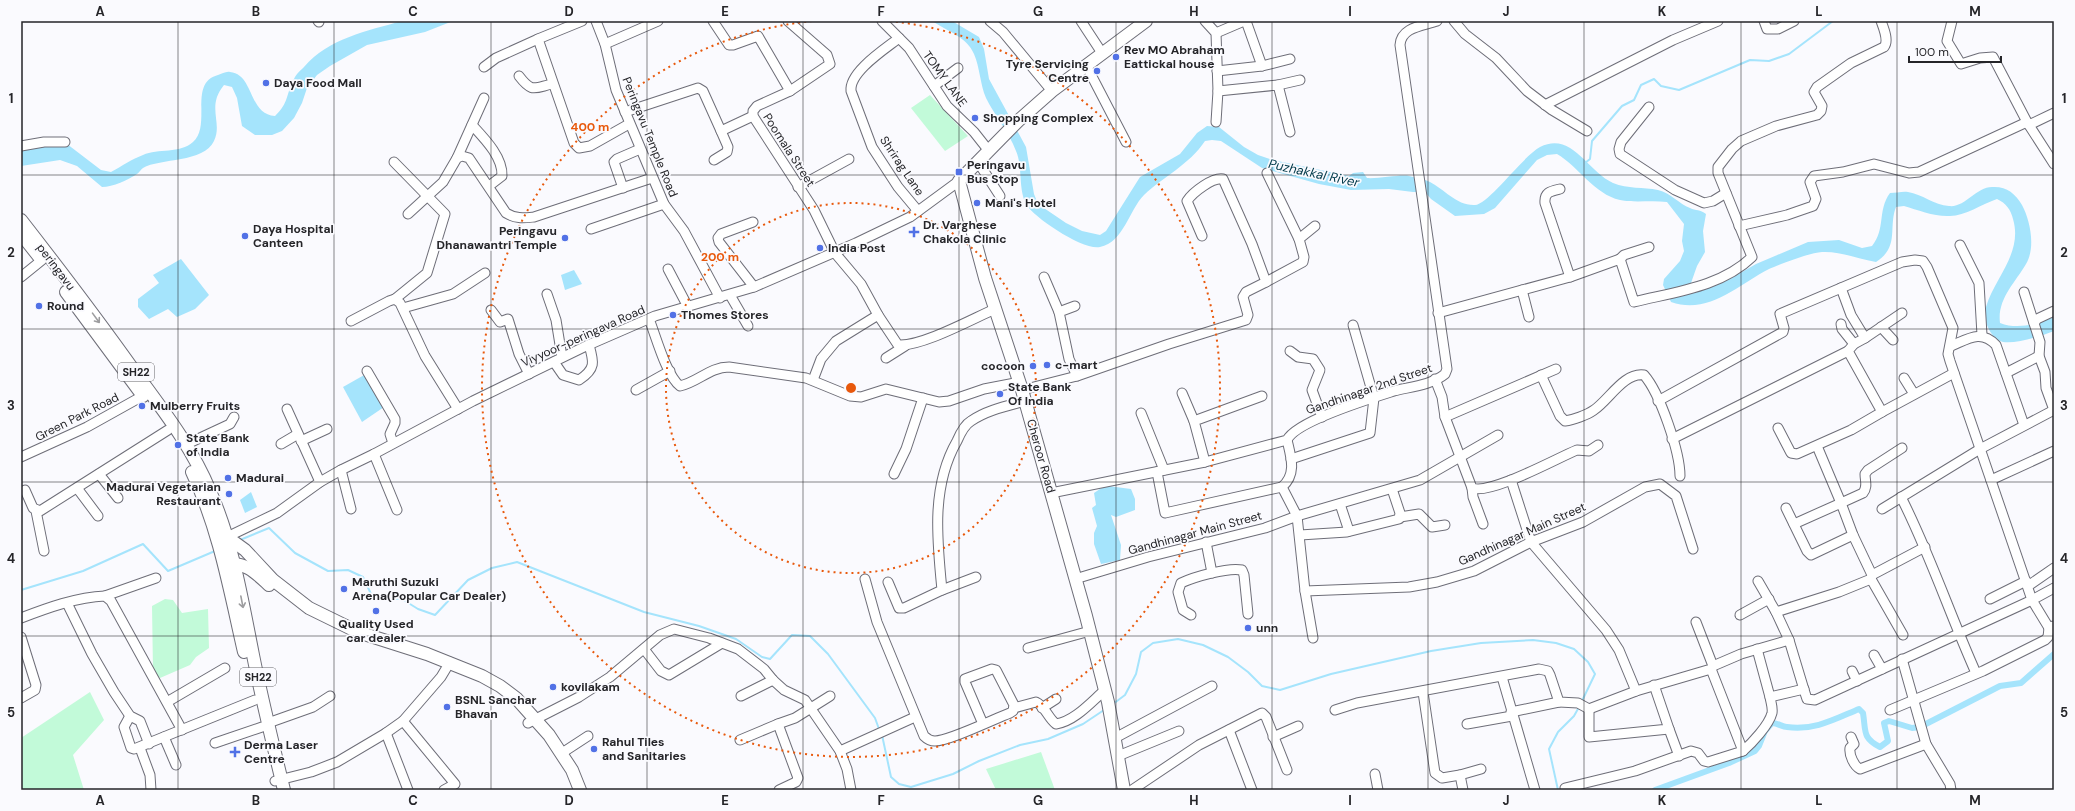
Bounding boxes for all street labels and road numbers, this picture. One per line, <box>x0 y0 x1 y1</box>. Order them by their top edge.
street label: TOMY LANE <box>919 48 971 110</box>
street label: Peringavu Temple Road <box>619 75 681 199</box>
street label: Poomala Street <box>759 110 819 190</box>
street label: Shrirag Lane <box>876 133 928 199</box>
street label: peringavu <box>33 240 79 294</box>
street label: Viyyoor-peringava Road <box>519 301 647 371</box>
street label: Gandhinagar 2nd Street <box>1304 360 1435 418</box>
road number: SH22 <box>118 363 154 381</box>
street label: Green Park Road <box>32 389 122 445</box>
street label: Cheroor Road <box>1023 417 1059 495</box>
street label: Gandhinagar Main Street <box>1456 499 1588 569</box>
street label: Gandhinagar Main Street <box>1126 507 1264 559</box>
road number: SH22 <box>240 668 276 686</box>

